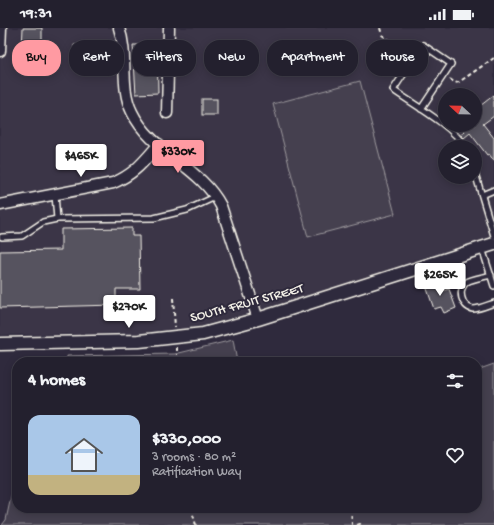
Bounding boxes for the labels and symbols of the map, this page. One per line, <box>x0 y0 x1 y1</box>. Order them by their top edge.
north arrow <box>438 88 482 132</box>
pin: $330K <box>150 140 206 174</box>
pin: $465K <box>53 144 109 178</box>
pin: $265K <box>412 263 468 297</box>
street label: SOUTH FRUIT STREET <box>189 281 306 327</box>
pin: $270K <box>101 295 157 329</box>

